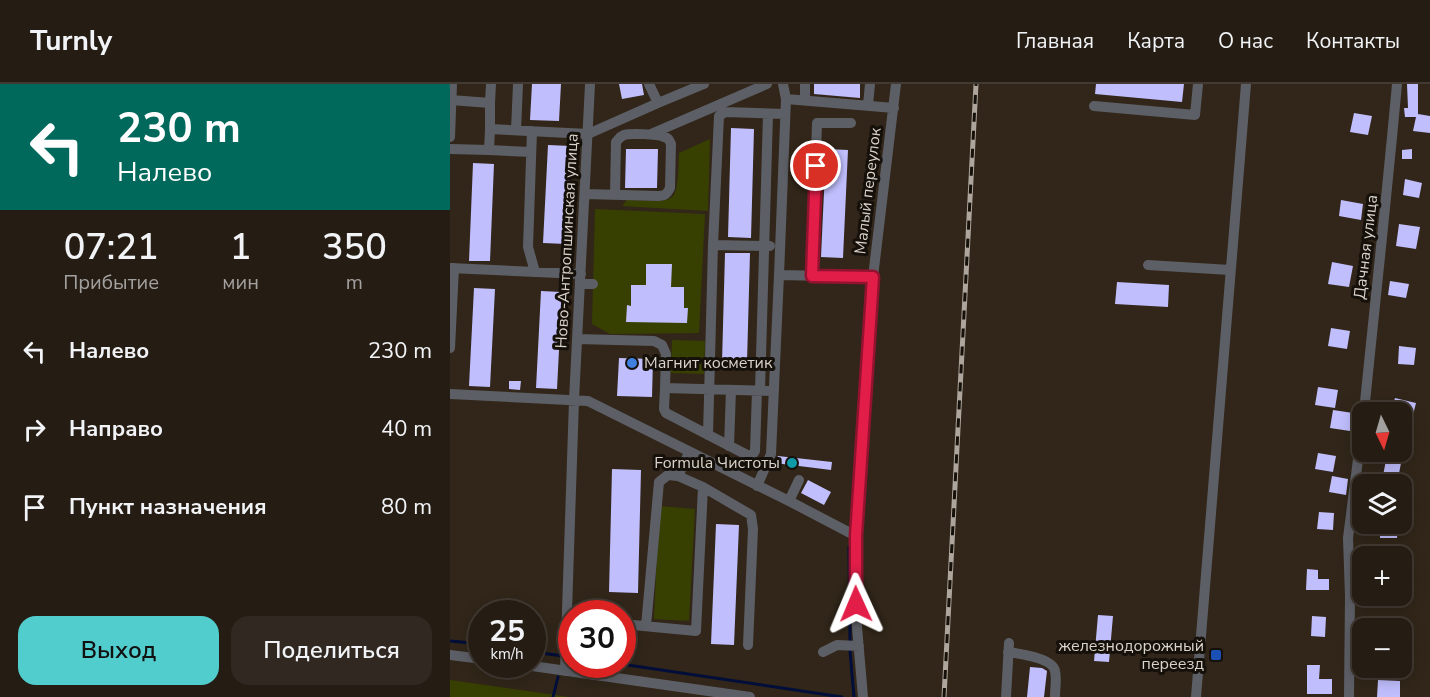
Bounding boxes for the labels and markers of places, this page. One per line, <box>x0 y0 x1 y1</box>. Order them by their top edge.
pin <box>790 140 841 191</box>
place label: Магнит косметик <box>644 352 773 374</box>
marker: Магнит косметик <box>625 356 639 370</box>
place label: Formula Чистоты <box>654 452 780 474</box>
marker: Formula Чистоты <box>785 456 799 470</box>
place label: железнодорожный переезд <box>1058 635 1205 675</box>
marker: железнодорожный переезд <box>1209 648 1223 662</box>

